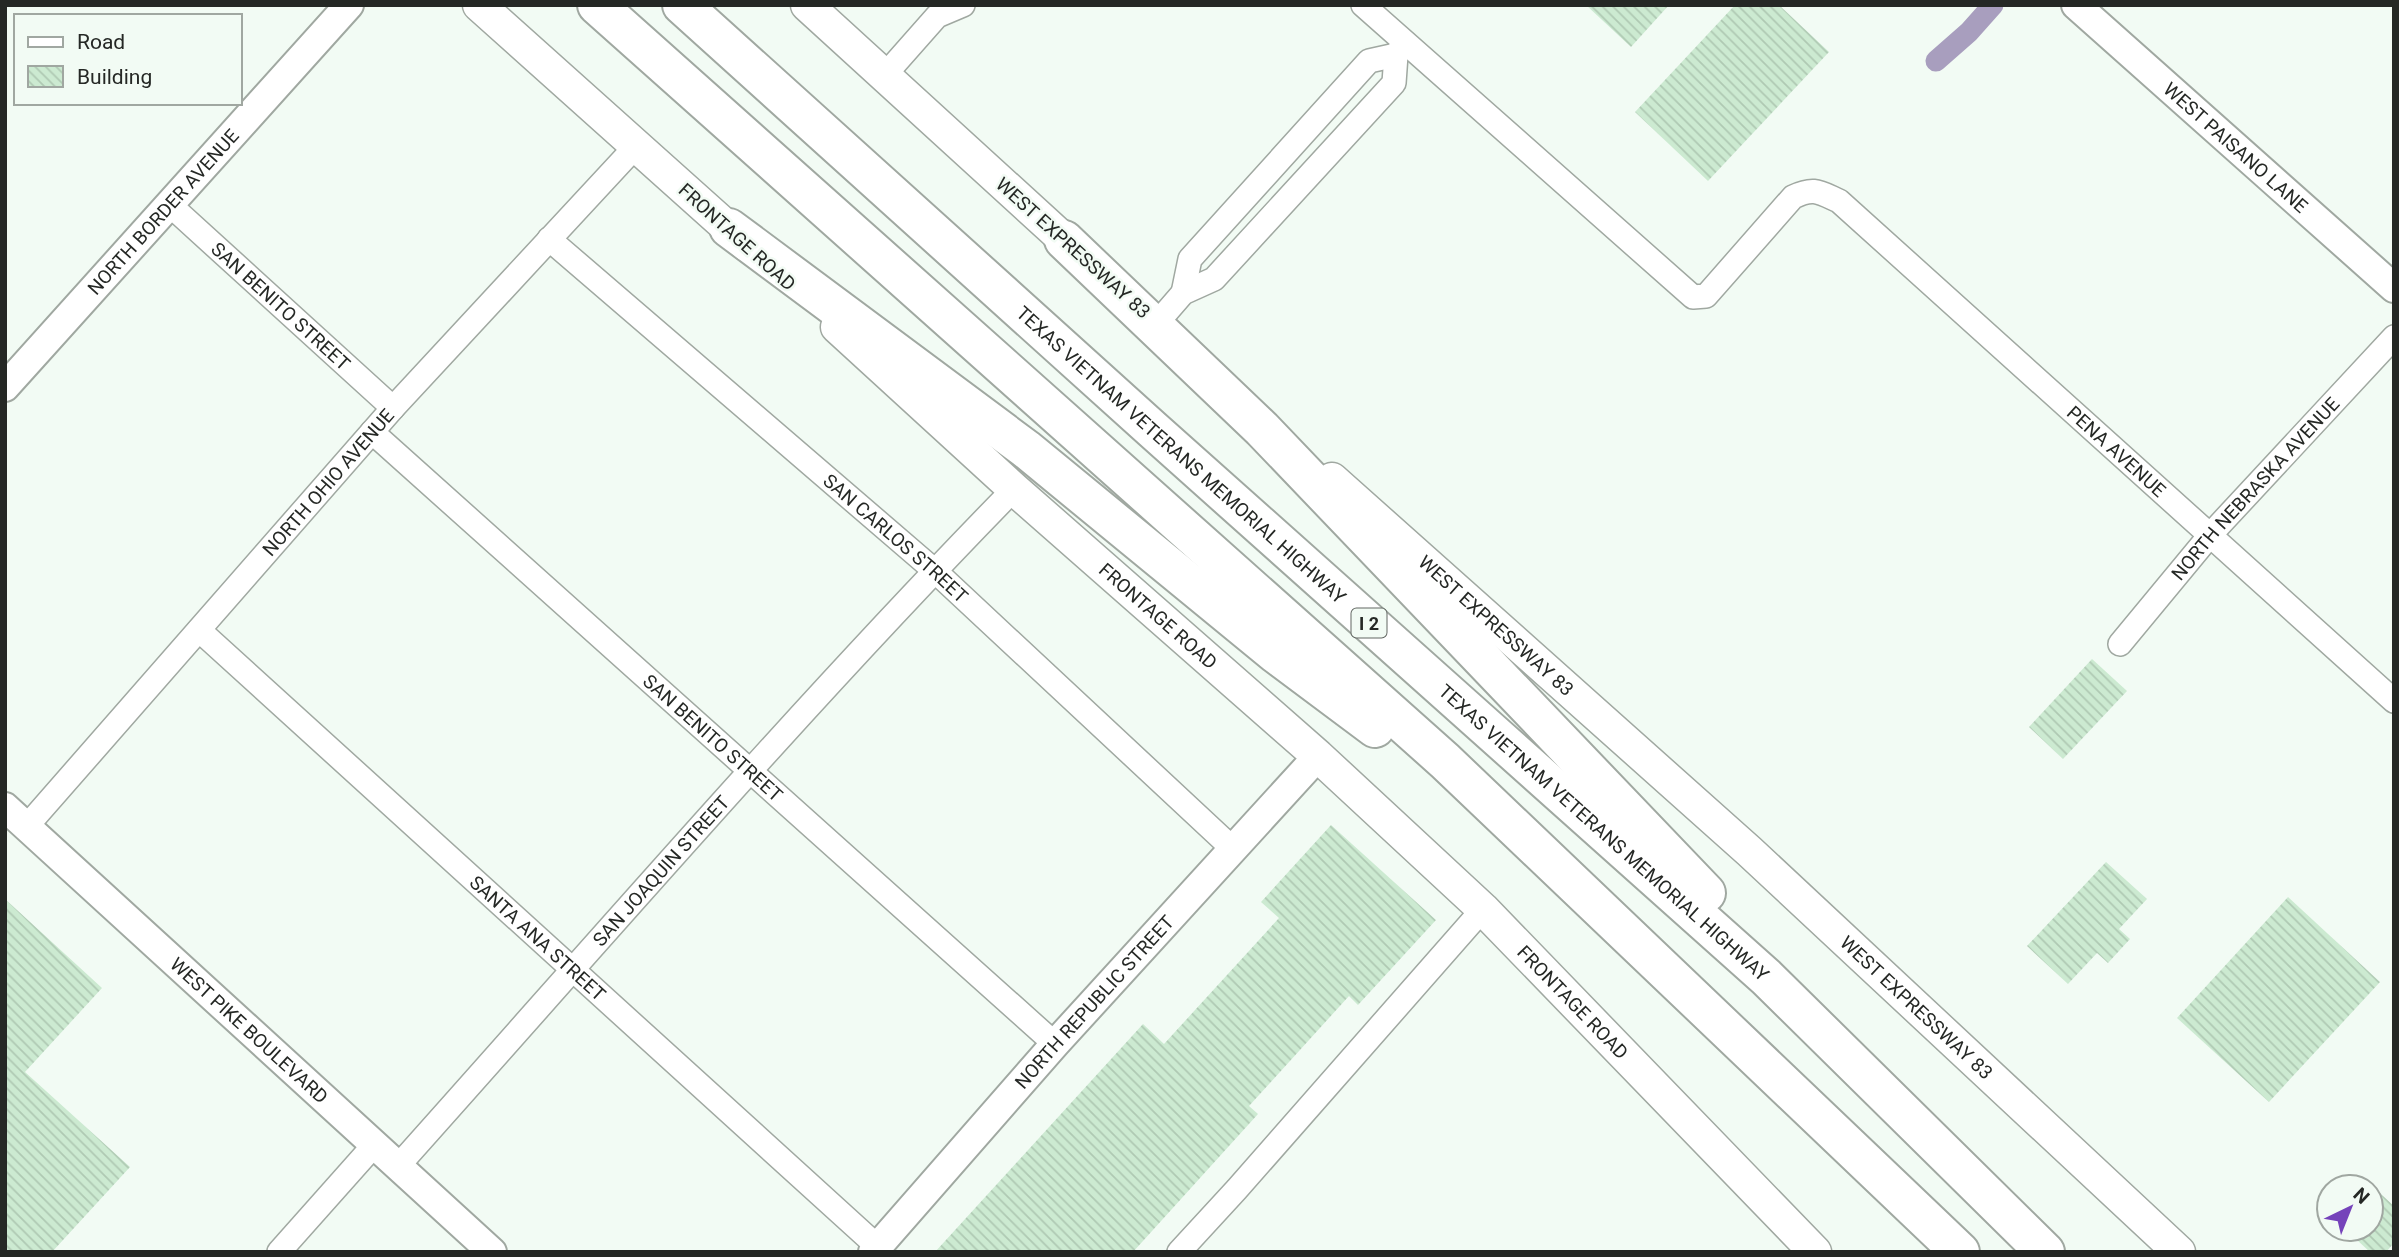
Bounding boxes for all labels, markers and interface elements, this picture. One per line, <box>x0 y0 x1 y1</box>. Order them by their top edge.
legend <box>14 14 242 105</box>
text: Road <box>77 30 125 54</box>
text: Building <box>77 65 152 89</box>
street label: WEST PAISANO LANE <box>2159 77 2313 218</box>
street label: NORTH BORDER AVENUE <box>83 124 243 299</box>
street label: WEST EXPRESSWAY 83 <box>991 173 1155 323</box>
street label: FRONTAGE ROAD <box>674 178 800 296</box>
street label: SAN BENITO STREET <box>207 237 355 375</box>
street label: TEXAS VIETNAM VETERANS MEMORIAL HIGHWAY <box>1012 301 1351 609</box>
street label: NORTH NEBRASKA AVENUE <box>2166 392 2344 585</box>
street label: PENA AVENUE <box>2063 401 2171 502</box>
street label: NORTH OHIO AVENUE <box>257 404 399 560</box>
street label: SAN CARLOS STREET <box>819 469 973 608</box>
street label: WEST EXPRESSWAY 83 <box>1414 550 1578 701</box>
street label: FRONTAGE ROAD <box>1095 558 1222 674</box>
road number: I 2 <box>1352 608 1386 638</box>
street label: SAN BENITO STREET <box>639 669 788 806</box>
street label: TEXAS VIETNAM VETERANS MEMORIAL HIGHWAY <box>1434 679 1774 986</box>
street label: SAN JOAQUIN STREET <box>588 791 734 951</box>
street label: SANTA ANA STREET <box>465 870 611 1006</box>
street label: NORTH REPUBLIC STREET <box>1010 910 1179 1093</box>
street label: WEST EXPRESSWAY 83 <box>1836 931 1998 1084</box>
street label: FRONTAGE ROAD <box>1513 940 1633 1064</box>
street label: WEST PIKE BOULEVARD <box>166 952 333 1108</box>
north arrow <box>2315 1173 2385 1243</box>
text: N <box>2349 1183 2374 1209</box>

